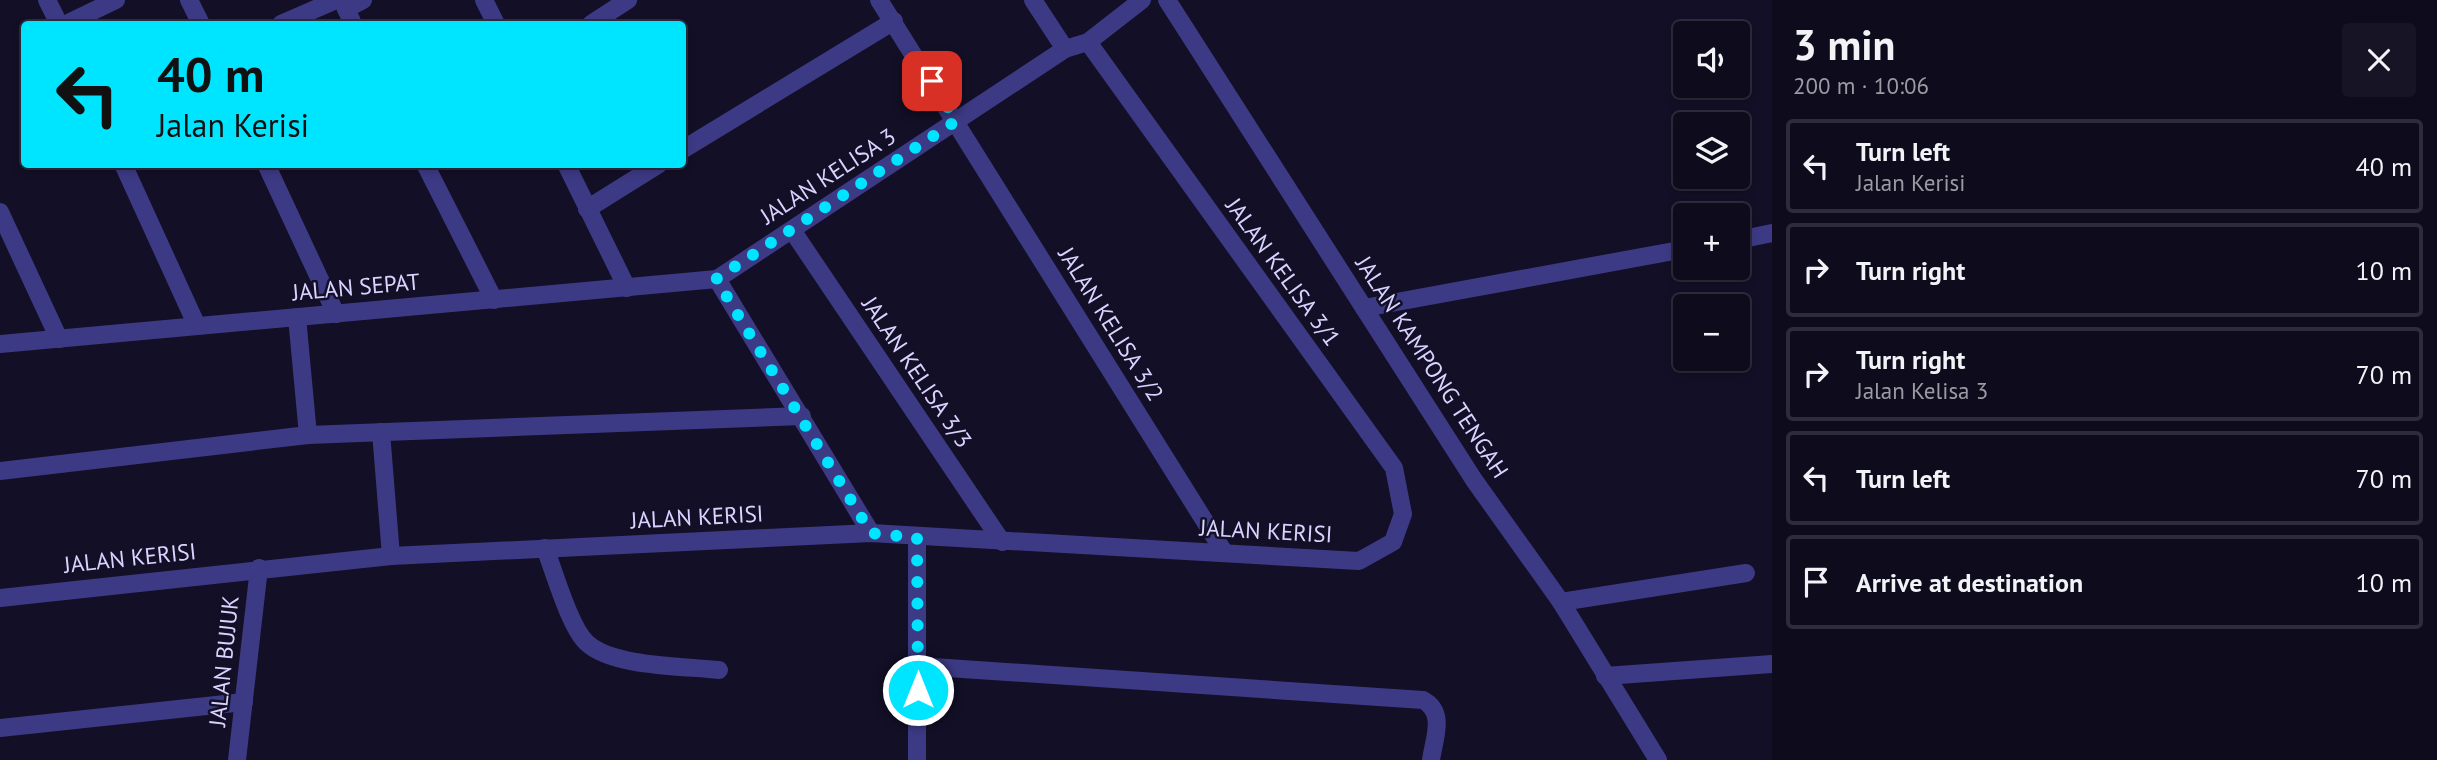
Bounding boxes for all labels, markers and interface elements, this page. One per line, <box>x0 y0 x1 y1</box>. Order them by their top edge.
text: 3 min <box>1793 17 1895 72</box>
map controls <box>1673 21 1750 371</box>
button: sound <box>1673 21 1750 98</box>
button: close <box>2342 23 2416 97</box>
text: 40 m <box>157 42 264 106</box>
icon: left <box>42 49 133 140</box>
pin <box>902 51 962 111</box>
icon: arrive <box>913 62 951 100</box>
text: 200 m · 10:06 <box>1793 71 1929 100</box>
text: Jalan Kerisi <box>157 104 309 146</box>
button: layers <box>1673 112 1750 189</box>
street label: JALAN KELISA 3 <box>754 121 901 231</box>
text: Turn left <box>1856 135 1950 168</box>
icon: left <box>1797 147 1835 185</box>
text: 40 m <box>2356 150 2412 183</box>
text: Jalan Kerisi <box>1856 168 1965 197</box>
street label: JALAN KELISA 3/1 <box>1219 191 1347 352</box>
button: + <box>1673 203 1750 280</box>
street label: JALAN KELISA 3/2 <box>1052 240 1170 406</box>
street label: JALAN KAMPONG TENGAH <box>1349 249 1515 483</box>
icon: right <box>1797 251 1835 289</box>
text: Turn right <box>1856 254 1965 287</box>
text: 10 m <box>2356 254 2412 287</box>
street label: JALAN SEPAT <box>290 266 421 307</box>
street label: JALAN KELISA 3/3 <box>856 290 979 453</box>
button: − <box>1673 294 1750 371</box>
text: Turn right <box>1856 343 1965 376</box>
icon: right <box>1797 355 1835 393</box>
text: 70 m <box>2356 358 2412 391</box>
text: Jalan Kelisa 3 <box>1856 376 1988 405</box>
icon: left <box>1797 459 1835 497</box>
text: Turn left <box>1856 462 1950 495</box>
text: 70 m <box>2356 462 2412 495</box>
street label: JALAN KERISI <box>629 499 764 535</box>
street label: JALAN KERISI <box>1198 512 1333 548</box>
street label: JALAN KERISI <box>61 536 198 579</box>
icon: arrive <box>1797 563 1835 601</box>
text: Arrive at destination <box>1856 566 2083 599</box>
text: 10 m <box>2356 566 2412 599</box>
street label: JALAN BUJUK <box>202 594 245 729</box>
position arrow <box>881 653 955 727</box>

